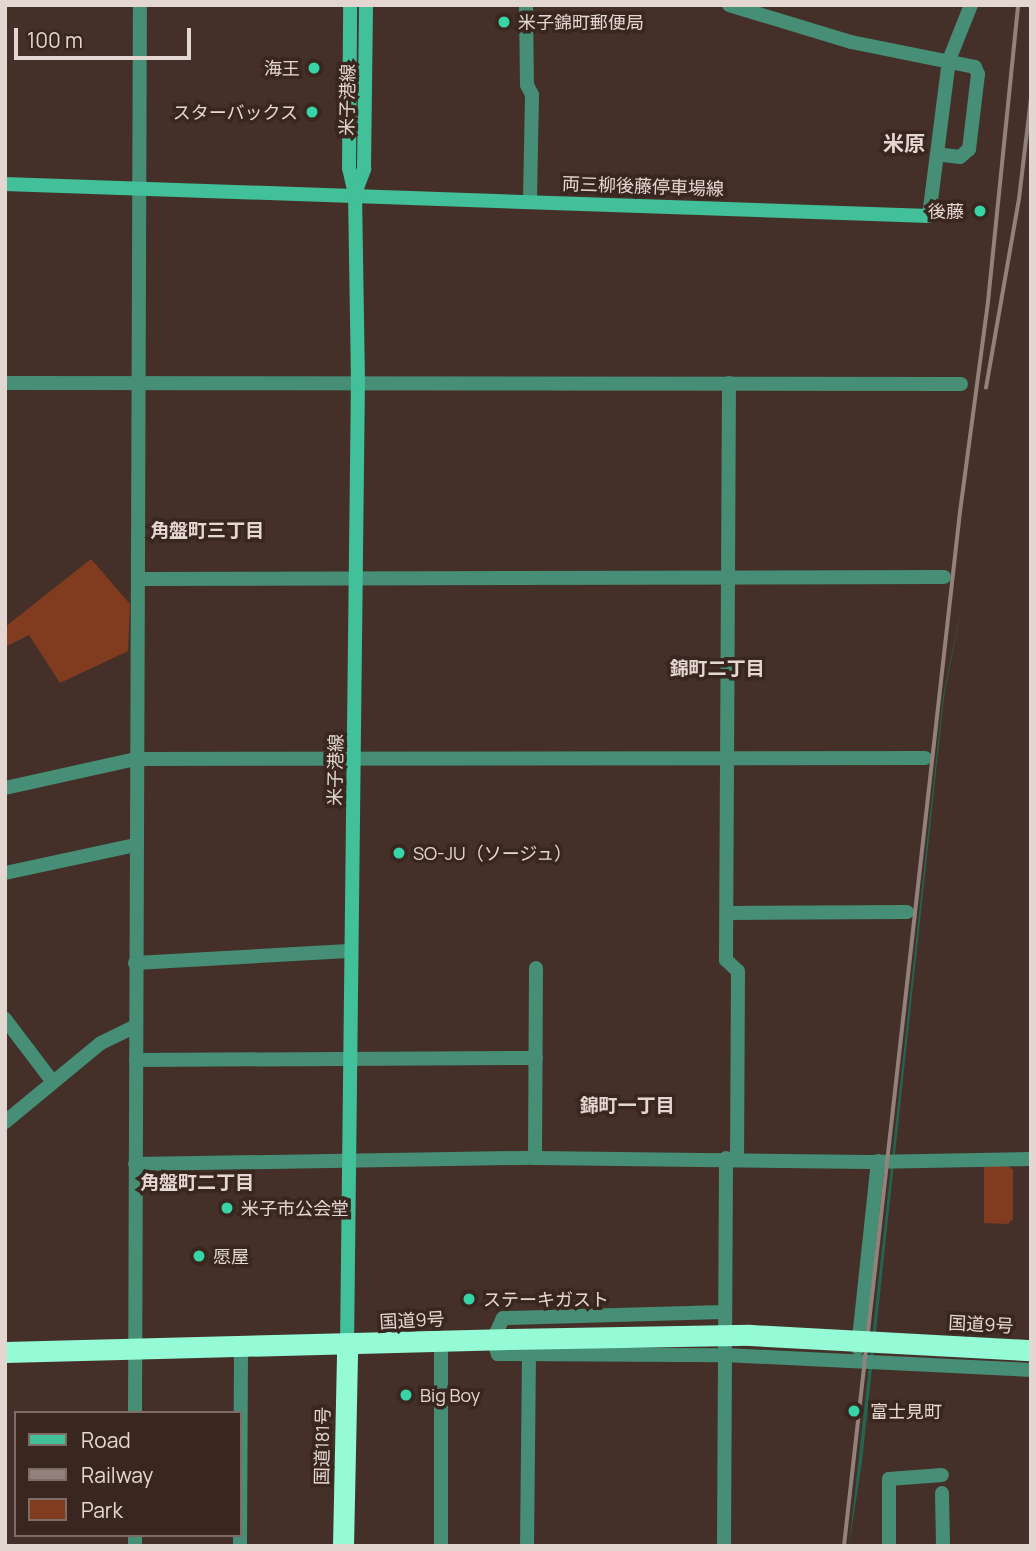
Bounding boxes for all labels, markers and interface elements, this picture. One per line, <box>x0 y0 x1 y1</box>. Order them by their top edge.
place label: 米子錦町郵便局 <box>518 11 644 33</box>
scale bar <box>18 14 194 58</box>
marker: 米子錦町郵便局 <box>496 14 512 30</box>
text: 100 m <box>27 26 83 54</box>
place label: 海王 <box>264 57 300 79</box>
marker: 海王 <box>306 60 322 76</box>
street label: 米子港線 <box>336 64 358 136</box>
place label: スターバックス <box>172 101 298 123</box>
marker: スターバックス <box>304 104 320 120</box>
district label: 米原 <box>883 130 925 156</box>
street label: 両三柳後藤停車場線 <box>562 172 724 200</box>
place label: 後藤 <box>928 200 964 222</box>
marker: 後藤 <box>970 201 990 221</box>
district label: 角盤町三丁目 <box>150 520 264 542</box>
district label: 錦町二丁目 <box>670 658 764 680</box>
street label: 米子港線 <box>324 734 346 806</box>
place label: SO-JU（ソージュ） <box>413 842 574 864</box>
marker: SO-JU（ソージュ） <box>391 845 407 861</box>
district label: 錦町一丁目 <box>580 1095 674 1117</box>
district label: 角盤町二丁目 <box>140 1172 254 1194</box>
place label: 米子市公会堂 <box>241 1197 349 1219</box>
marker: 米子市公会堂 <box>219 1200 235 1216</box>
place label: 愿屋 <box>213 1245 249 1267</box>
marker: 愿屋 <box>191 1248 207 1264</box>
place label: ステーキガスト <box>483 1288 609 1310</box>
marker: ステーキガスト <box>461 1291 477 1307</box>
street label: 国道9号 <box>379 1308 445 1332</box>
street label: 国道9号 <box>948 1312 1014 1336</box>
place label: Big Boy <box>420 1384 480 1406</box>
marker: Big Boy <box>398 1387 414 1403</box>
place label: 富士見町 <box>870 1400 942 1422</box>
marker: 富士見町 <box>844 1401 864 1421</box>
street label: 国道181号 <box>311 1407 333 1485</box>
legend <box>14 1411 242 1537</box>
text: Road <box>81 1426 131 1454</box>
text: Railway <box>81 1461 153 1489</box>
text: Park <box>81 1496 123 1524</box>

